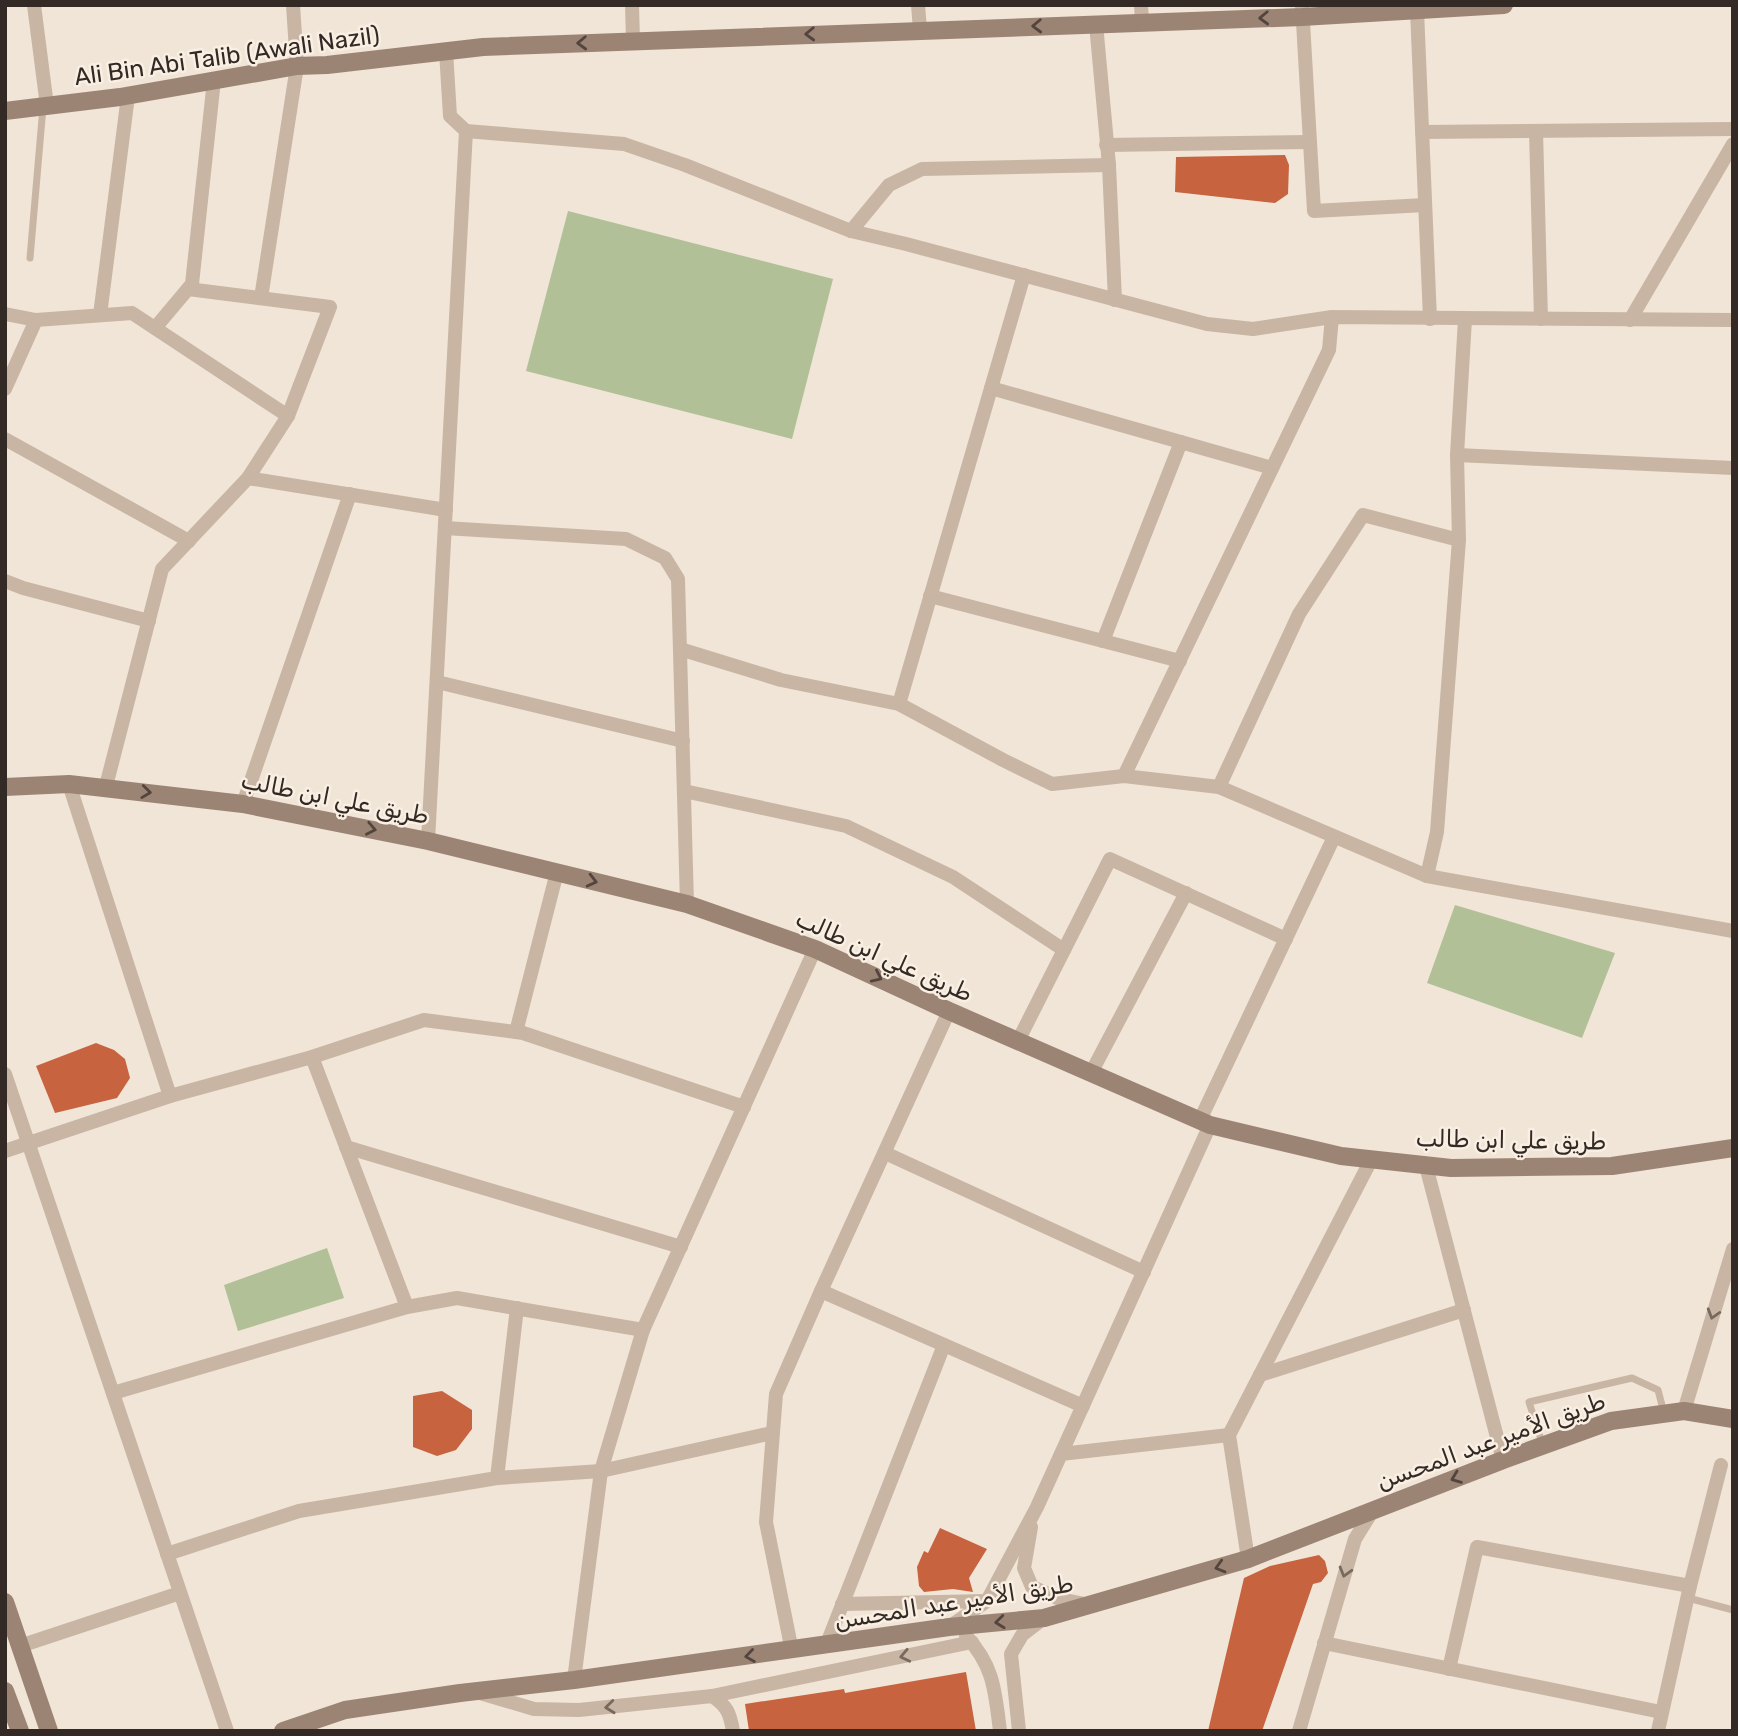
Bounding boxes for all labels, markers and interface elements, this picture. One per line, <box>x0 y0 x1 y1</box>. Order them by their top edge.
one-way arrow <box>1259 11 1270 26</box>
one-way arrow <box>1031 19 1042 34</box>
street label: Ali Bin Abi Talib (Awali Nazil) <box>73 21 381 91</box>
one-way arrow <box>804 26 814 42</box>
one-way arrow <box>577 35 588 50</box>
street label: طريق علي ابن طالب <box>238 766 431 834</box>
one-way arrow <box>141 784 152 799</box>
one-way arrow <box>365 821 377 836</box>
one-way arrow <box>586 873 598 887</box>
street label: طريق علي ابن طالب <box>790 904 977 1011</box>
one-way arrow <box>870 969 882 983</box>
street label: طريق علي ابن طالب <box>1415 1124 1607 1160</box>
one-way arrow <box>1707 1308 1722 1320</box>
street label: طريق الأمير عبد المحسن <box>1373 1387 1609 1495</box>
one-way arrow <box>1450 1470 1462 1484</box>
one-way arrow <box>1214 1559 1226 1574</box>
one-way arrow <box>1338 1566 1353 1578</box>
street label: طريق الأمير عبد المحسن <box>833 1569 1075 1635</box>
one-way arrow <box>994 1615 1006 1630</box>
one-way arrow <box>899 1648 911 1663</box>
one-way arrow <box>744 1649 756 1664</box>
one-way arrow <box>605 1699 616 1714</box>

